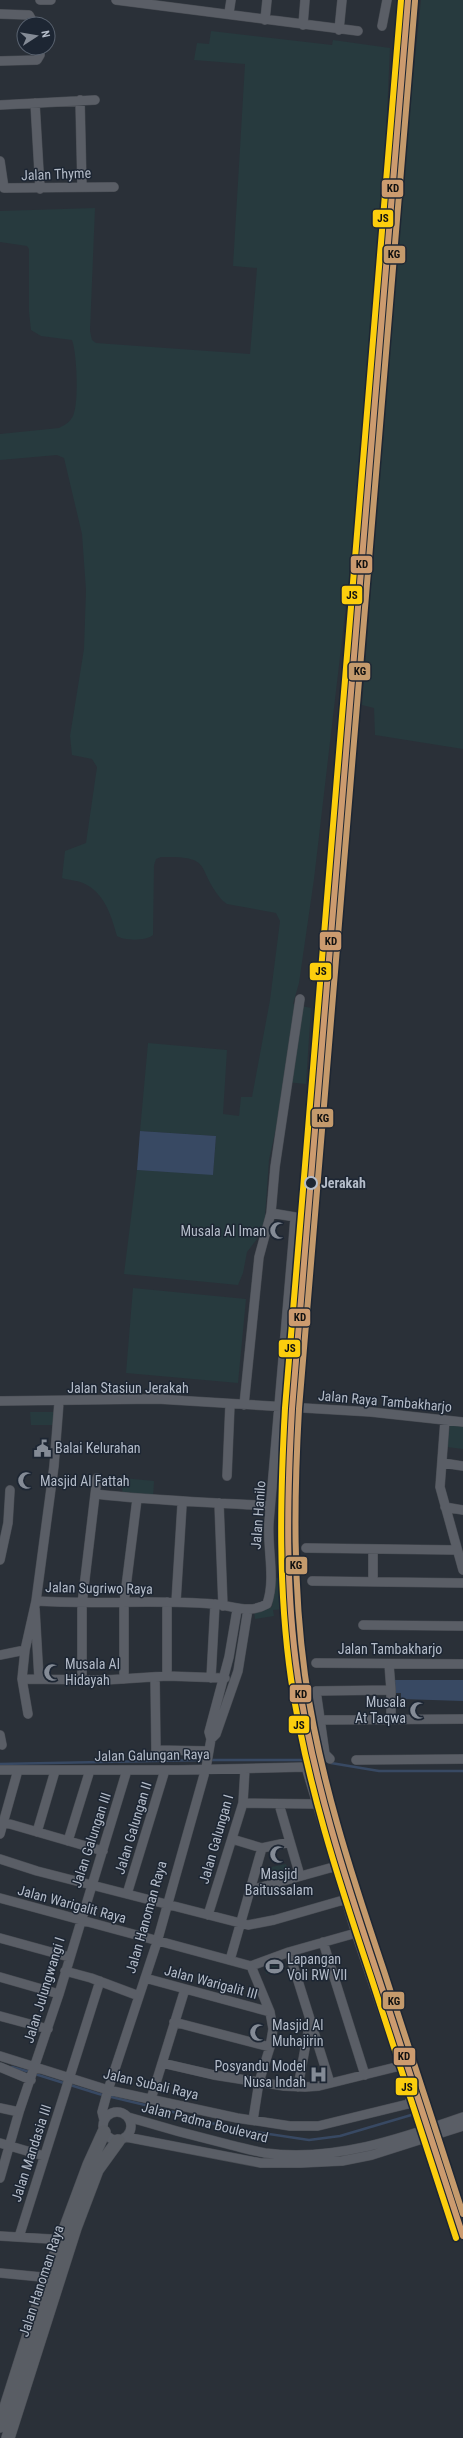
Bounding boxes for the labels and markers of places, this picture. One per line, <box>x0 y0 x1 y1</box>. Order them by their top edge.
place label: Jerakah <box>321 1175 366 1191</box>
marker: Jerakah <box>304 1176 318 1190</box>
mosque icon: Musala Al Iman <box>269 1221 289 1241</box>
place label: Musala Al Iman <box>180 1223 266 1239</box>
public building icon: Balai Kelurahan <box>32 1438 52 1458</box>
place label: Balai Kelurahan <box>55 1440 141 1456</box>
mosque icon: Masjid Al Fattah <box>17 1471 37 1491</box>
place label: Masjid Al Fattah <box>40 1473 130 1489</box>
place label: Musala Al Hidayah <box>65 1656 120 1688</box>
mosque icon: Musala Al Hidayah <box>42 1662 62 1682</box>
place label: Musala At Taqwa <box>355 1694 406 1726</box>
mosque icon: Musala At Taqwa <box>409 1700 429 1720</box>
mosque icon: Masjid Baitussalam <box>269 1844 289 1864</box>
place label: Masjid Baitussalam <box>245 1866 313 1898</box>
place label: Lapangan Voli RW VII <box>287 1951 347 1983</box>
sports icon: Lapangan Voli RW VII <box>264 1957 284 1977</box>
place label: Masjid Al Muhajirin <box>272 2017 323 2049</box>
mosque icon: Masjid Al Muhajirin <box>249 2023 269 2043</box>
place label: Posyandu Model Nusa Indah <box>214 2058 306 2090</box>
hospital icon: Posyandu Model Nusa Indah <box>309 2064 329 2084</box>

